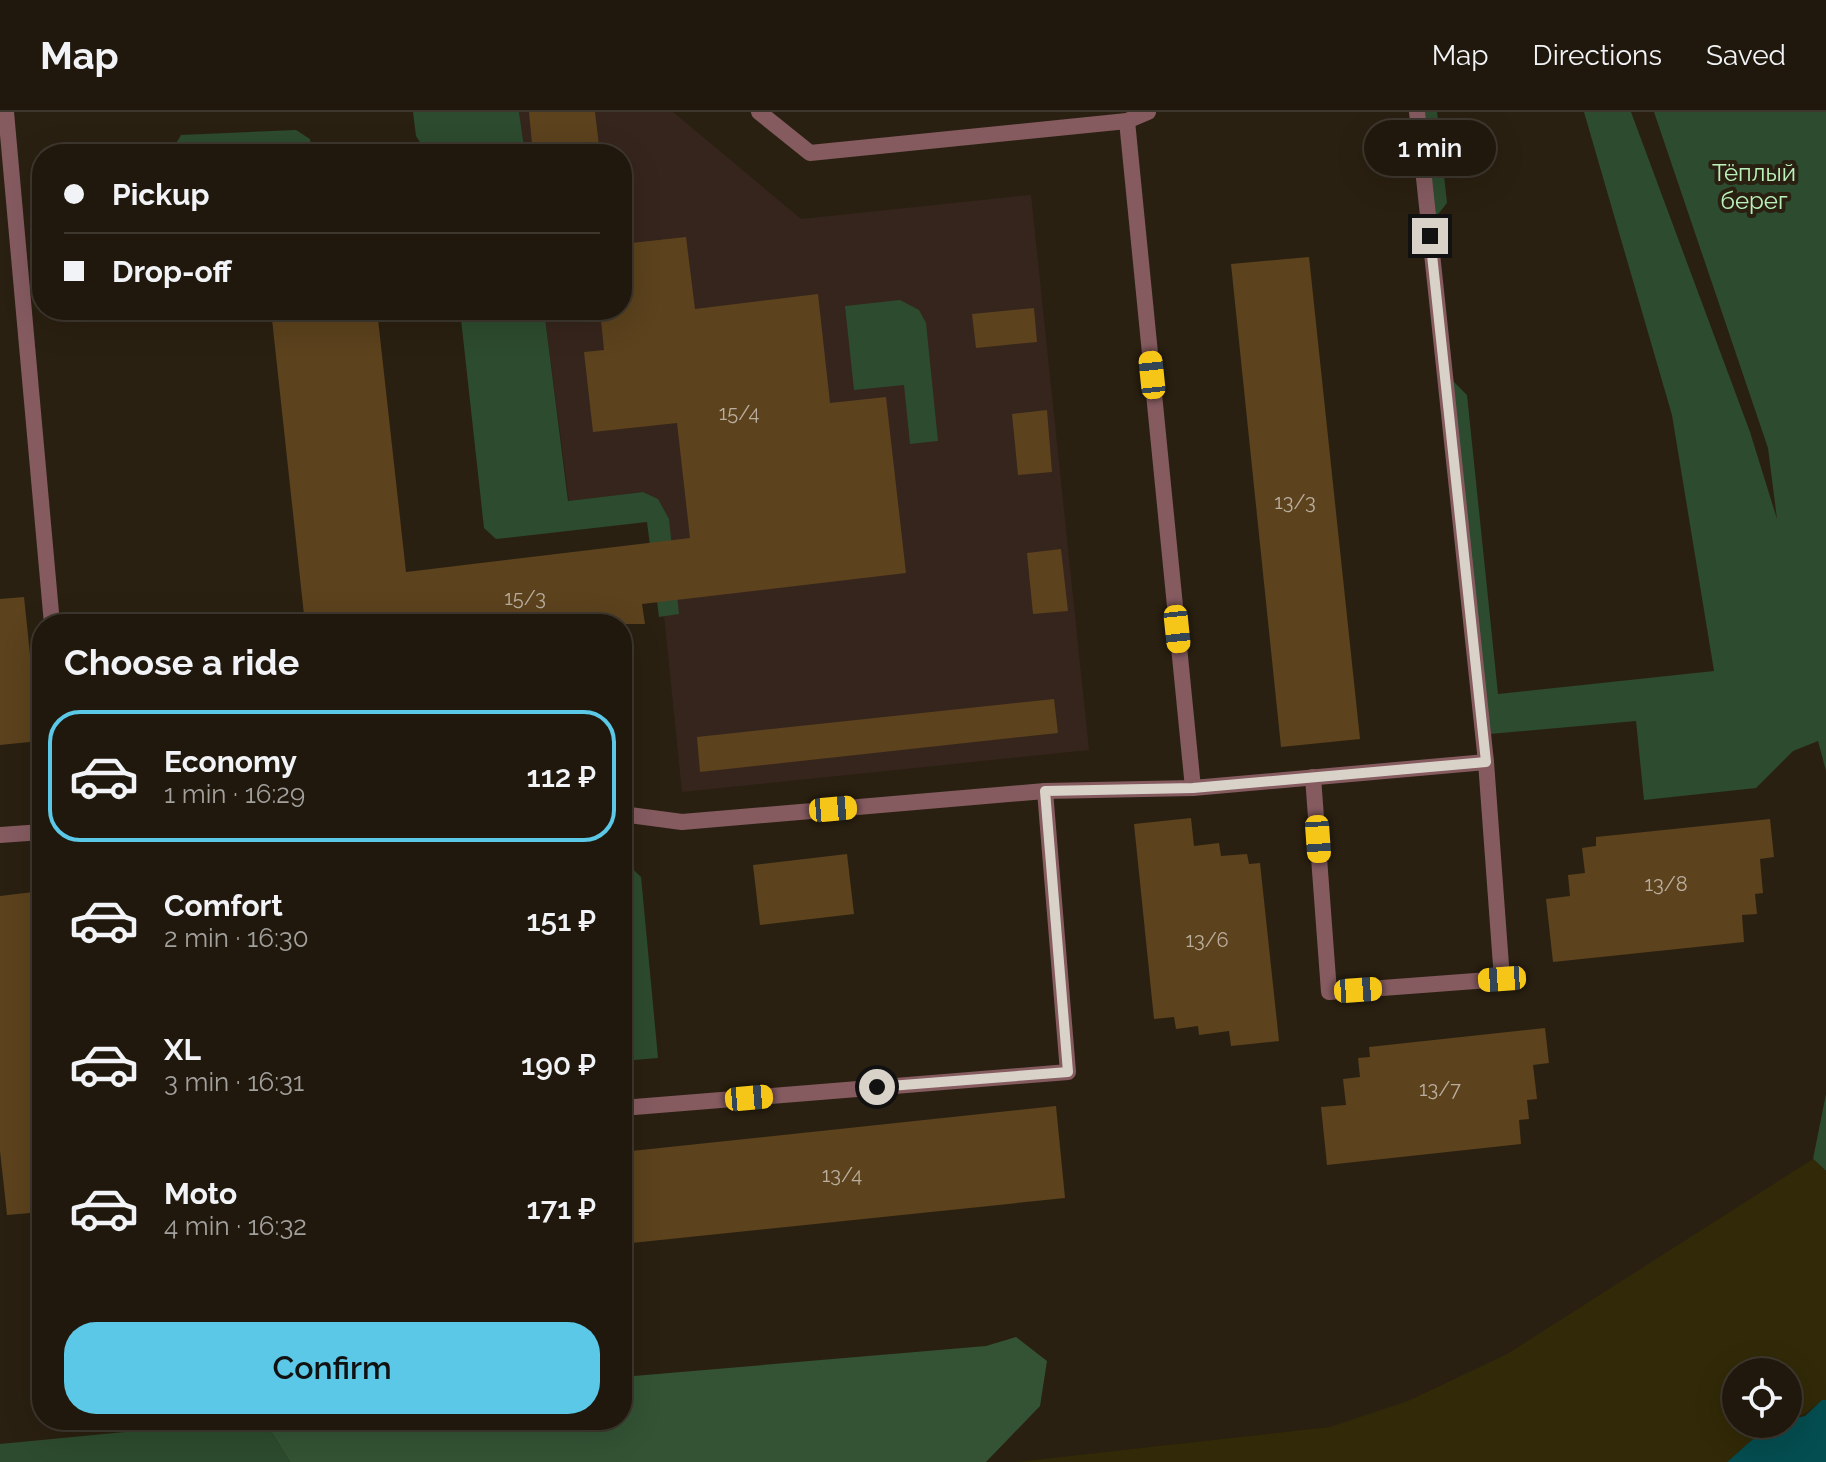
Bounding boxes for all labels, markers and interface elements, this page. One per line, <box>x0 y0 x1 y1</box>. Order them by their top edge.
text: Map <box>40 33 119 78</box>
text: Map <box>1432 39 1489 72</box>
text: Directions <box>1533 39 1662 72</box>
text: Saved <box>1706 39 1786 72</box>
callout: 1 min <box>1364 120 1496 176</box>
text: 1 min <box>1398 133 1462 163</box>
park label: Тёплый берег <box>1712 158 1796 215</box>
text: Pickup <box>112 177 210 212</box>
route end <box>1412 218 1448 254</box>
text: Drop-off <box>112 254 232 289</box>
car <box>1138 350 1166 400</box>
house number: 15/4 <box>719 401 759 425</box>
house number: 13/3 <box>1274 490 1316 514</box>
house number: 15/3 <box>504 586 546 610</box>
car <box>1163 604 1191 654</box>
text: Choose a ride <box>64 641 299 683</box>
icon: car <box>68 740 140 812</box>
text: Economy <box>164 744 297 779</box>
text: 112 ₽ <box>527 759 596 794</box>
text: 1 min · 16:29 <box>164 779 305 809</box>
car <box>808 795 858 823</box>
car <box>1304 814 1332 864</box>
house number: 13/8 <box>1644 872 1688 896</box>
icon: car <box>68 884 140 956</box>
text: Comfort <box>164 888 283 923</box>
text: 151 ₽ <box>526 903 596 938</box>
text: 2 min · 16:30 <box>164 923 309 953</box>
house number: 13/6 <box>1185 928 1229 952</box>
car <box>1477 965 1527 993</box>
car <box>1333 976 1383 1004</box>
icon: car <box>68 1028 140 1100</box>
text: XL <box>164 1032 201 1067</box>
text: 190 ₽ <box>521 1047 596 1082</box>
text: 3 min · 16:31 <box>164 1067 304 1097</box>
route start <box>859 1069 895 1105</box>
house number: 13/7 <box>1419 1077 1461 1101</box>
car <box>724 1084 774 1112</box>
house number: 13/4 <box>822 1163 862 1187</box>
icon: car <box>68 1172 140 1244</box>
text: Moto <box>164 1176 237 1211</box>
text: 171 ₽ <box>527 1191 596 1226</box>
text: 4 min · 16:32 <box>164 1211 307 1241</box>
button: Confirm <box>64 1322 600 1414</box>
map controls <box>1722 1358 1802 1438</box>
button: locate <box>1722 1358 1802 1438</box>

